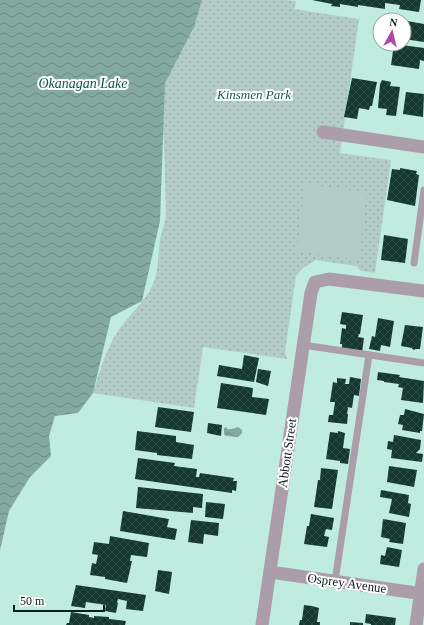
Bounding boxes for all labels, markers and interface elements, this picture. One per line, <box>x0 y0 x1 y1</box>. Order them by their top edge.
north arrow <box>372 12 412 52</box>
text: N <box>389 16 398 29</box>
water label: Okanagan Lake <box>38 76 128 91</box>
park label: Kinsmen Park <box>216 87 291 102</box>
street label: Abbott Street <box>275 417 299 489</box>
street label: Osprey Avenue <box>307 570 388 596</box>
scale bar <box>14 587 104 613</box>
text: 50 m <box>20 594 45 608</box>

